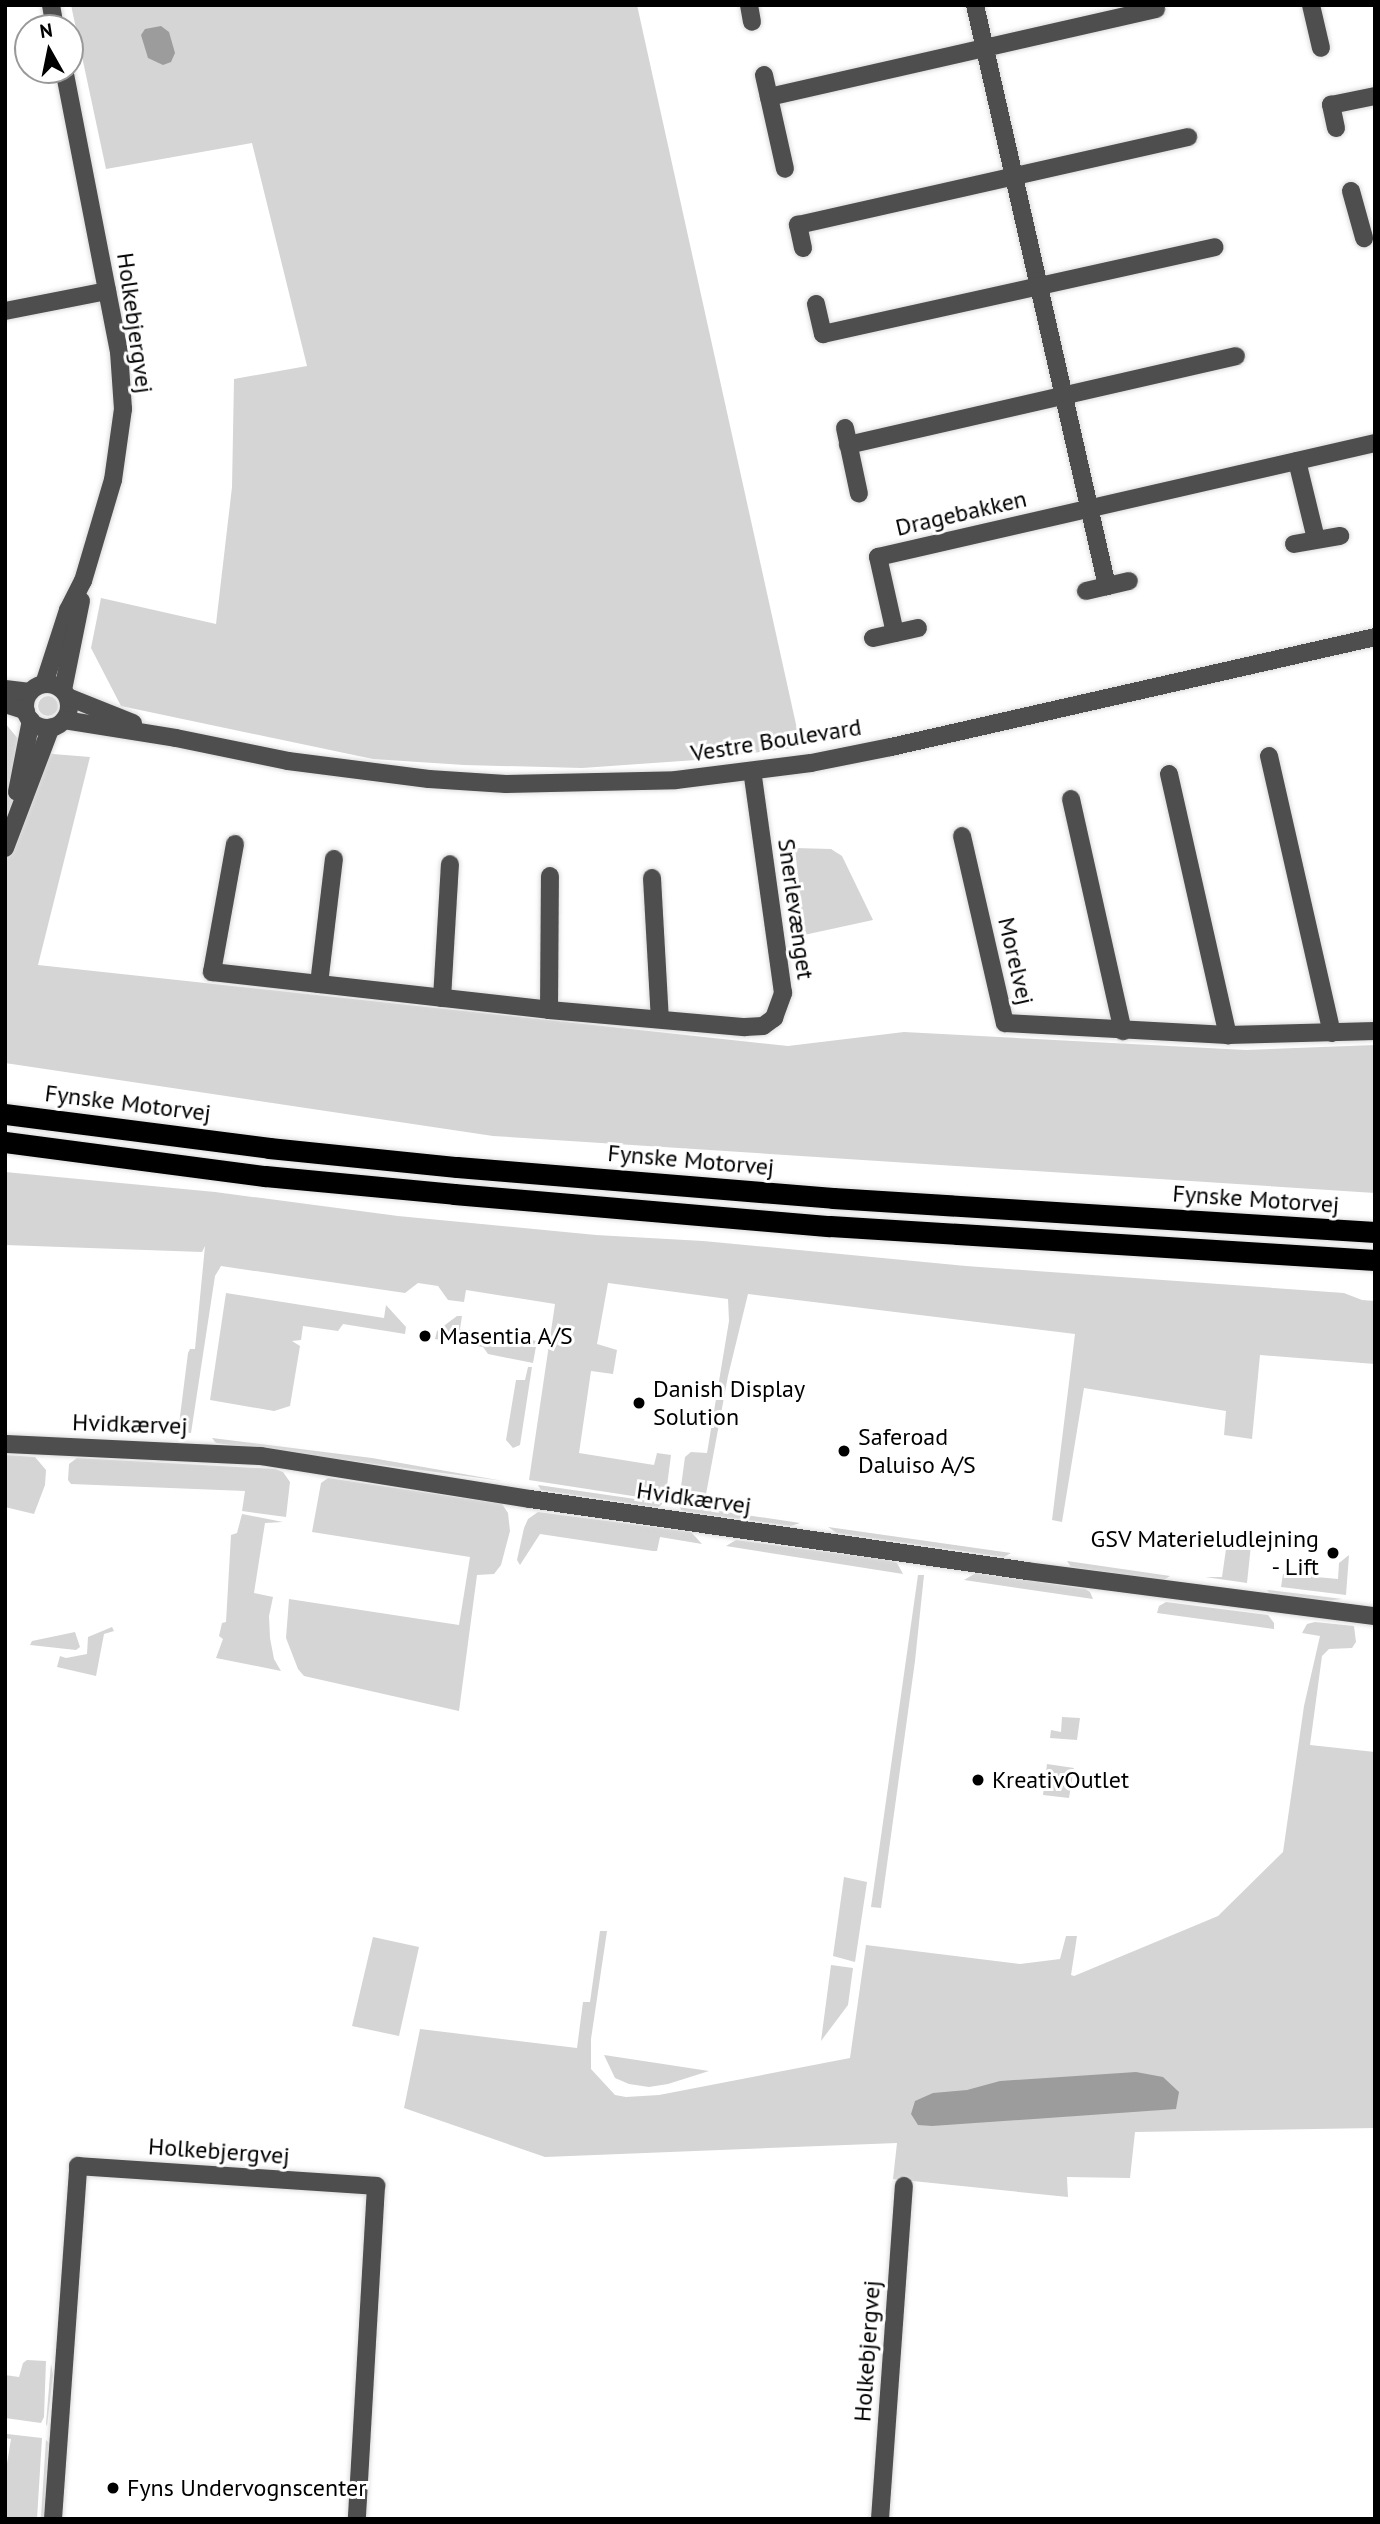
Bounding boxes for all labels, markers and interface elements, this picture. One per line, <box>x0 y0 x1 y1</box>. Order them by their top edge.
north arrow <box>14 14 84 84</box>
text: N <box>38 17 54 43</box>
street label: Holkebjergvej <box>111 251 159 395</box>
street label: Dragebakken <box>893 484 1029 542</box>
street label: Vestre Boulevard <box>689 712 863 768</box>
street label: Snerlevænget <box>772 837 820 981</box>
street label: Morelvej <box>992 914 1040 1008</box>
street label: Fynske Motorvej <box>43 1079 213 1127</box>
street label: Fynske Motorvej <box>606 1138 776 1182</box>
street label: Fynske Motorvej <box>1172 1179 1340 1219</box>
place label: Masentia A/S <box>439 1322 573 1350</box>
marker: Masentia A/S <box>417 1328 433 1344</box>
place label: Danish Display Solution <box>653 1375 805 1431</box>
marker: Danish Display Solution <box>631 1395 647 1411</box>
street label: Hvidkærvej <box>72 1408 188 1440</box>
place label: Saferoad Daluiso A/S <box>858 1423 977 1479</box>
marker: Saferoad Daluiso A/S <box>836 1443 852 1459</box>
street label: Hvidkærvej <box>635 1476 753 1520</box>
place label: GSV Materieludlejning - Lift <box>1090 1525 1319 1581</box>
marker: GSV Materieludlejning - Lift <box>1325 1545 1341 1561</box>
place label: KreativOutlet <box>992 1766 1129 1794</box>
marker: KreativOutlet <box>970 1772 986 1788</box>
street label: Holkebjergvej <box>147 2132 291 2170</box>
street label: Holkebjergvej <box>848 2279 886 2423</box>
place label: Fyns Undervognscenter <box>127 2474 366 2502</box>
marker: Fyns Undervognscenter <box>105 2480 121 2496</box>

